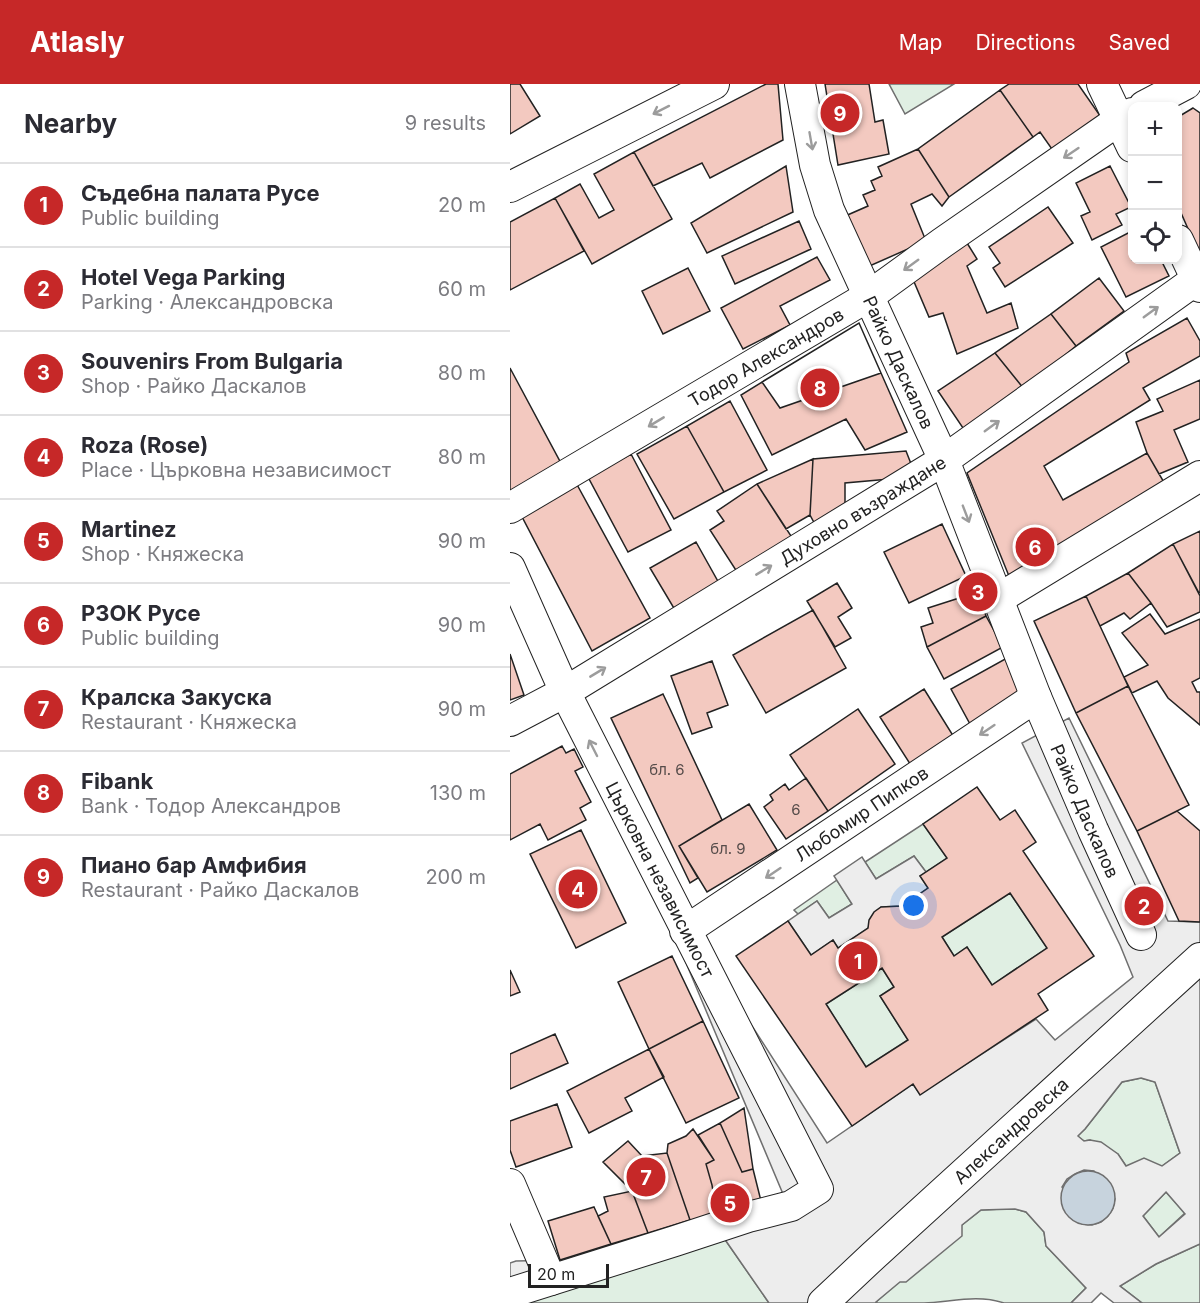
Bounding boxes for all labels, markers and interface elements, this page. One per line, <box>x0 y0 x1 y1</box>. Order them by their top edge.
text: Atlasly <box>30 25 125 59</box>
text: Map <box>899 30 942 55</box>
text: Directions <box>975 30 1076 55</box>
text: Saved <box>1109 30 1170 55</box>
pin: 9 <box>820 90 860 135</box>
map controls <box>1128 102 1182 264</box>
button: + <box>1128 102 1182 156</box>
one-way arrow <box>653 105 671 117</box>
text: Nearby <box>24 108 117 139</box>
text: 9 results <box>405 111 486 135</box>
one-way arrow <box>806 131 817 151</box>
one-way arrow <box>1063 147 1080 159</box>
button: − <box>1128 156 1182 210</box>
text: Съдебна палата Русе <box>81 180 320 206</box>
text: 1 <box>39 193 48 217</box>
text: 20 m <box>438 193 486 217</box>
text: Public building <box>81 206 220 230</box>
button: locate <box>1128 210 1182 264</box>
one-way arrow <box>904 259 920 271</box>
text: Hotel Vega Parking <box>81 264 286 290</box>
text: 2 <box>37 277 50 301</box>
text: 60 m <box>438 277 486 301</box>
text: Parking · Александровска <box>81 290 333 314</box>
street label: Райко Даскалов <box>859 292 939 432</box>
street label: Тодор Александров <box>684 303 847 411</box>
one-way arrow <box>1142 306 1158 318</box>
text: Souvenirs From Bulgaria <box>81 348 343 374</box>
text: 3 <box>37 361 50 385</box>
text: 80 m <box>438 361 486 385</box>
pin: 8 <box>800 366 840 410</box>
text: Shop · Райко Даскалов <box>81 374 307 398</box>
one-way arrow <box>648 416 665 428</box>
one-way arrow <box>984 420 1000 432</box>
text: Roza (Rose) <box>81 432 208 458</box>
text: 4 <box>37 445 50 469</box>
text: 80 m <box>438 445 486 469</box>
street label: Духовно възраждане <box>776 451 949 569</box>
text: Place · Църковна независимост <box>81 458 391 482</box>
one-way arrow <box>961 504 972 523</box>
text: Martinez <box>81 516 177 542</box>
pin: 6 <box>1016 524 1054 570</box>
text: 5 <box>37 529 50 553</box>
text: 90 m <box>438 529 486 553</box>
text: Shop · Княжеска <box>81 542 244 566</box>
one-way arrow <box>755 564 772 576</box>
pin: 3 <box>958 570 998 614</box>
text: РЗОК Русе <box>81 600 201 626</box>
text: 6 <box>37 613 50 637</box>
text: 90 m <box>438 613 486 637</box>
text: Public building <box>81 626 220 650</box>
one-way arrow <box>589 665 606 677</box>
text: Кралска Закуска <box>81 684 272 710</box>
text: 7 <box>38 697 49 721</box>
text: 90 m <box>438 697 486 721</box>
text: Restaurant · Княжеска <box>81 710 297 734</box>
one-way arrow <box>980 724 996 736</box>
one-way arrow <box>587 739 598 757</box>
street label: Райко Даскалов <box>1047 741 1124 881</box>
house number: бл. 6 <box>649 760 685 779</box>
street label: Любомир Пипков <box>791 761 932 865</box>
text: Fibank <box>81 768 153 794</box>
street label: Църковна независимост <box>602 778 719 981</box>
text: 8 <box>37 781 50 805</box>
text: 130 m <box>430 781 486 805</box>
text: Bank · Тодор Александров <box>81 794 341 818</box>
house number: 6 <box>791 800 801 819</box>
house number: бл. 9 <box>710 839 746 858</box>
text: Пиано бар Амфибия <box>81 852 307 878</box>
text: 9 <box>37 865 50 889</box>
text: 200 m <box>425 865 486 889</box>
pin: 4 <box>558 866 598 912</box>
one-way arrow <box>765 867 781 879</box>
text: Restaurant · Райко Даскалов <box>81 878 359 902</box>
pin: 2 <box>1124 884 1164 928</box>
your location <box>899 891 928 920</box>
pin: 1 <box>838 938 878 984</box>
street label: Александровска <box>949 1073 1072 1188</box>
pin: 7 <box>626 1154 666 1200</box>
pin: 5 <box>710 1180 750 1226</box>
scale bar <box>528 1261 609 1288</box>
text: 20 m <box>537 1264 575 1284</box>

